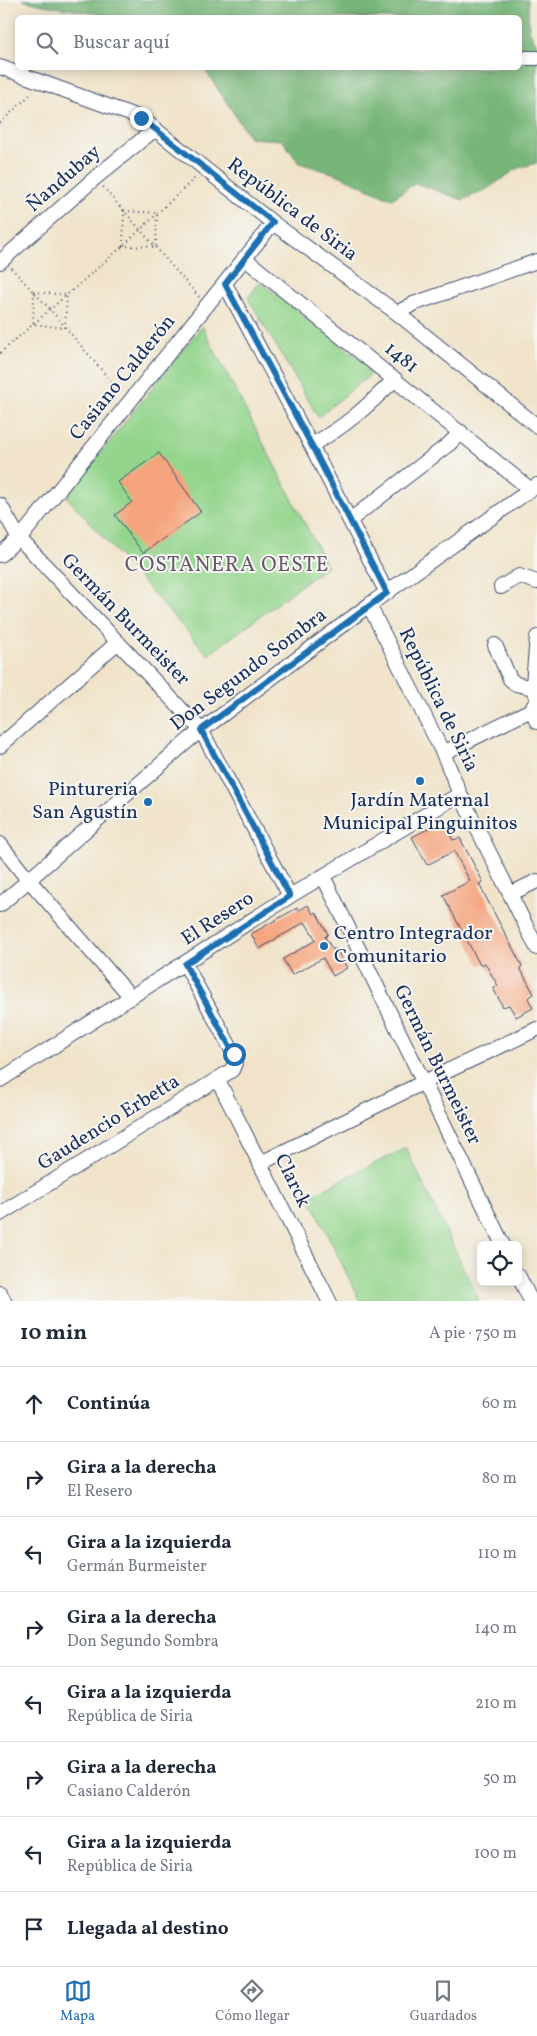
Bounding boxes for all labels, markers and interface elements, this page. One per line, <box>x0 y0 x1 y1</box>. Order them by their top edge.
search box <box>15 15 522 70</box>
icon: search <box>33 29 61 57</box>
text: Buscar aquí <box>73 30 170 56</box>
route end <box>130 107 153 130</box>
street label: Ñandubay <box>21 139 107 219</box>
street label: República de Siria <box>221 151 363 269</box>
street label: Casiano Calderón <box>63 309 183 447</box>
street label: 1481 <box>378 335 424 381</box>
street label: Germán Burmeister <box>54 547 196 693</box>
district label: COSTANERA OESTE <box>125 551 329 580</box>
street label: Don Segundo Sombra <box>165 602 333 738</box>
street label: República de Siria <box>391 623 485 777</box>
marker: Jardín Maternal Municipal Pinguinitos <box>414 775 426 787</box>
place label: Pintureria San Agustín <box>32 776 138 827</box>
place label: Jardín Maternal Municipal Pinguinitos <box>323 787 517 838</box>
marker: Pintureria San Agustín <box>142 796 154 808</box>
street label: El Resero <box>176 885 260 953</box>
place label: Centro Integrador Comunitario <box>334 920 493 971</box>
marker: Centro Integrador Comunitario <box>318 940 330 952</box>
street label: Germán Burmeister <box>386 980 488 1150</box>
route start <box>223 1043 246 1066</box>
street label: Gaudencio Erbetta <box>33 1068 185 1178</box>
street label: Clarck <box>267 1149 317 1213</box>
map controls <box>477 1241 522 1286</box>
button: locate <box>477 1241 522 1286</box>
text: 10 min <box>20 1319 87 1348</box>
text: A pie · 750 m <box>429 1323 517 1345</box>
icon: ahead <box>20 1390 48 1418</box>
text: Continúa <box>67 1391 150 1417</box>
text: 60 m <box>482 1393 517 1415</box>
text: Gira a la derecha <box>67 1455 217 1481</box>
icon: right <box>20 1465 48 1493</box>
text: 80 m <box>482 1468 517 1490</box>
text: El Resero <box>67 1481 132 1503</box>
text: Gira a la izquierda <box>67 1530 232 1556</box>
icon: left <box>20 1540 48 1568</box>
text: 110 m <box>478 1543 517 1565</box>
text: Germán Burmeister <box>67 1556 207 1578</box>
text: Gira a la derecha <box>67 1605 217 1631</box>
icon: right <box>20 1615 48 1643</box>
text: 140 m <box>475 1618 517 1640</box>
text: Don Segundo Sombra <box>67 1631 219 1653</box>
text: Gira a la izquierda <box>67 1680 232 1706</box>
icon: left <box>20 1690 48 1718</box>
text: 210 m <box>475 1693 517 1715</box>
text: República de Siria <box>67 1706 193 1728</box>
text: Gira a la derecha <box>67 1755 217 1781</box>
icon: right <box>20 1765 48 1793</box>
text: 50 m <box>483 1768 517 1790</box>
text: Casiano Calderón <box>67 1781 191 1803</box>
text: Gira a la izquierda <box>67 1830 232 1856</box>
icon: left <box>20 1840 48 1868</box>
text: 100 m <box>474 1843 517 1865</box>
text: República de Siria <box>67 1856 193 1878</box>
icon: arrive <box>20 1915 48 1943</box>
text: Llegada al destino <box>67 1916 229 1942</box>
tab: Mapa <box>60 1977 95 2026</box>
tab: Cómo llegar <box>215 1977 290 2026</box>
tab: Guardados <box>410 1977 477 2026</box>

